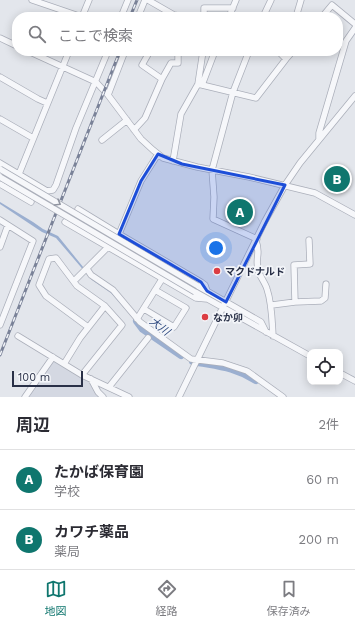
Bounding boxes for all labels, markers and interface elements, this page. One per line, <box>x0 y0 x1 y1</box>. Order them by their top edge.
search box <box>12 12 343 56</box>
icon: search <box>26 23 48 45</box>
text: ここで検索 <box>58 27 133 45</box>
pin: B <box>324 164 350 194</box>
pin: A <box>227 197 253 227</box>
one-way arrow <box>54 199 61 206</box>
your location <box>206 238 226 258</box>
marker: マクドナルド <box>212 266 222 276</box>
place label: マクドナルド <box>225 266 285 277</box>
marker: なか卯 <box>200 312 210 322</box>
place label: なか卯 <box>213 312 243 323</box>
water label: 大川 <box>147 315 173 339</box>
map controls <box>307 349 343 385</box>
button: locate <box>307 349 343 385</box>
scale bar <box>12 369 83 388</box>
text: 100 m <box>18 371 50 384</box>
text: 周辺 <box>16 415 50 435</box>
text: 2件 <box>318 417 339 432</box>
text: たかば保育園 <box>54 463 144 481</box>
text: A <box>25 472 33 487</box>
text: 60 m <box>306 472 339 487</box>
text: 学校 <box>54 484 80 499</box>
text: カワチ薬品 <box>54 523 129 541</box>
text: B <box>25 532 33 547</box>
text: 200 m <box>298 532 339 547</box>
text: 薬局 <box>54 544 80 559</box>
tab: 地図 <box>45 578 67 618</box>
tab: 経路 <box>156 578 178 618</box>
tab: 保存済み <box>267 578 311 618</box>

